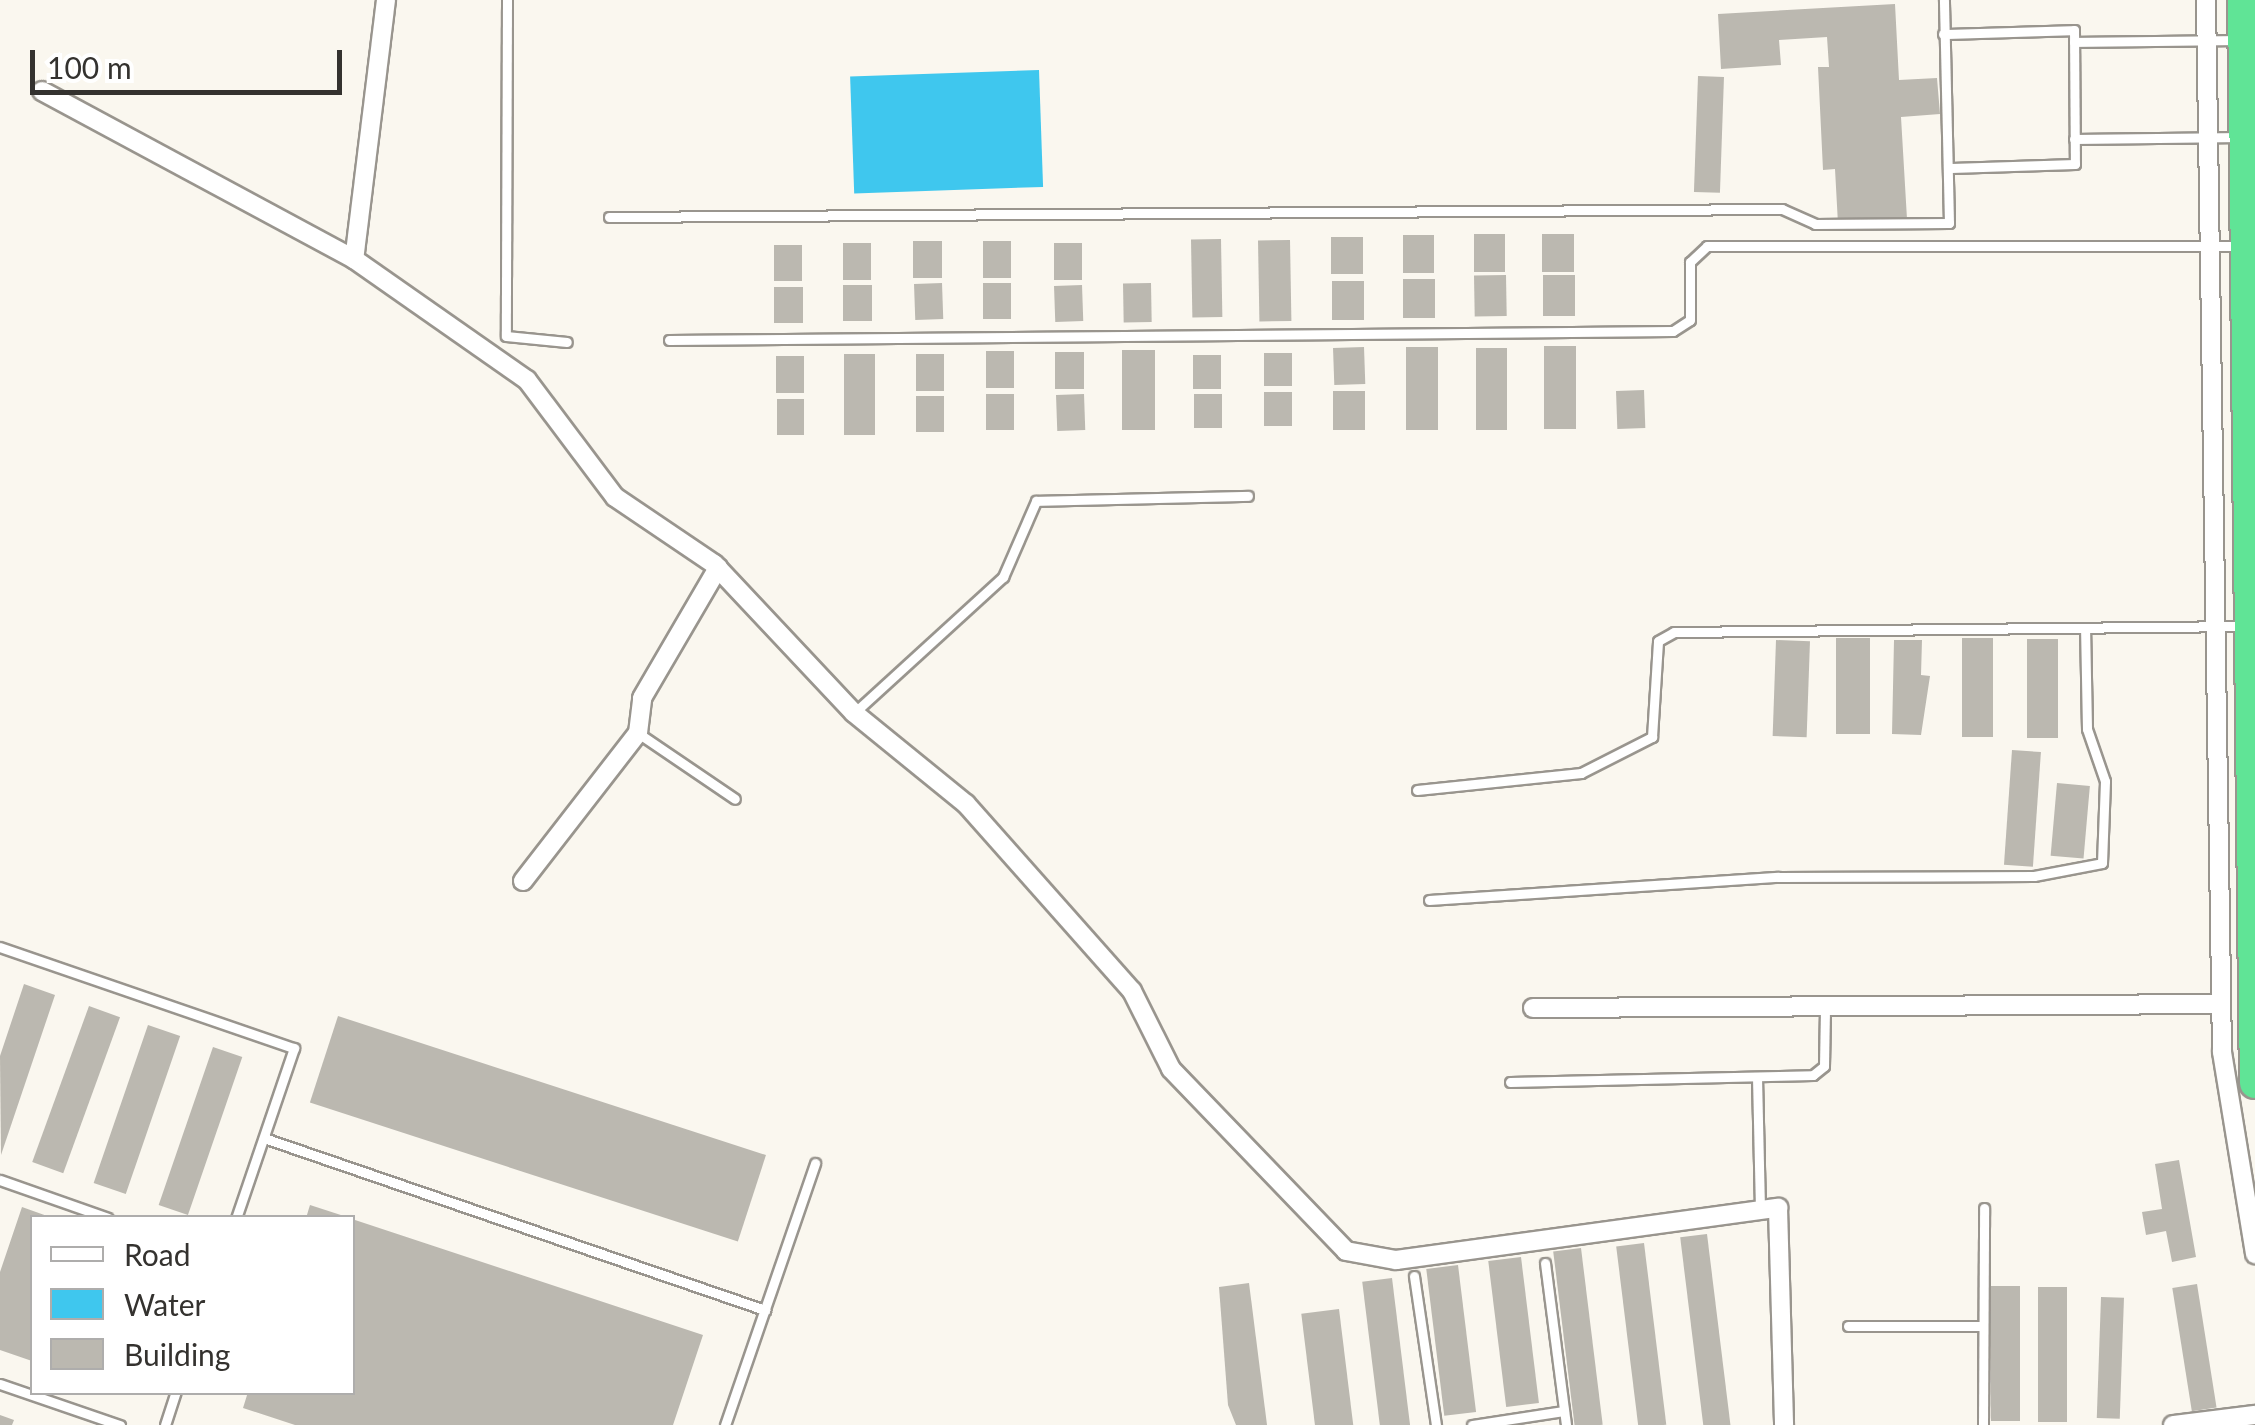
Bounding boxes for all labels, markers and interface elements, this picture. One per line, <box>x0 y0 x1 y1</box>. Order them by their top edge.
scale bar <box>35 30 348 92</box>
text: 100 m <box>47 49 132 85</box>
legend <box>30 1215 355 1395</box>
text: Road <box>124 1236 191 1272</box>
text: Water <box>124 1286 206 1322</box>
text: Building <box>124 1336 230 1372</box>

